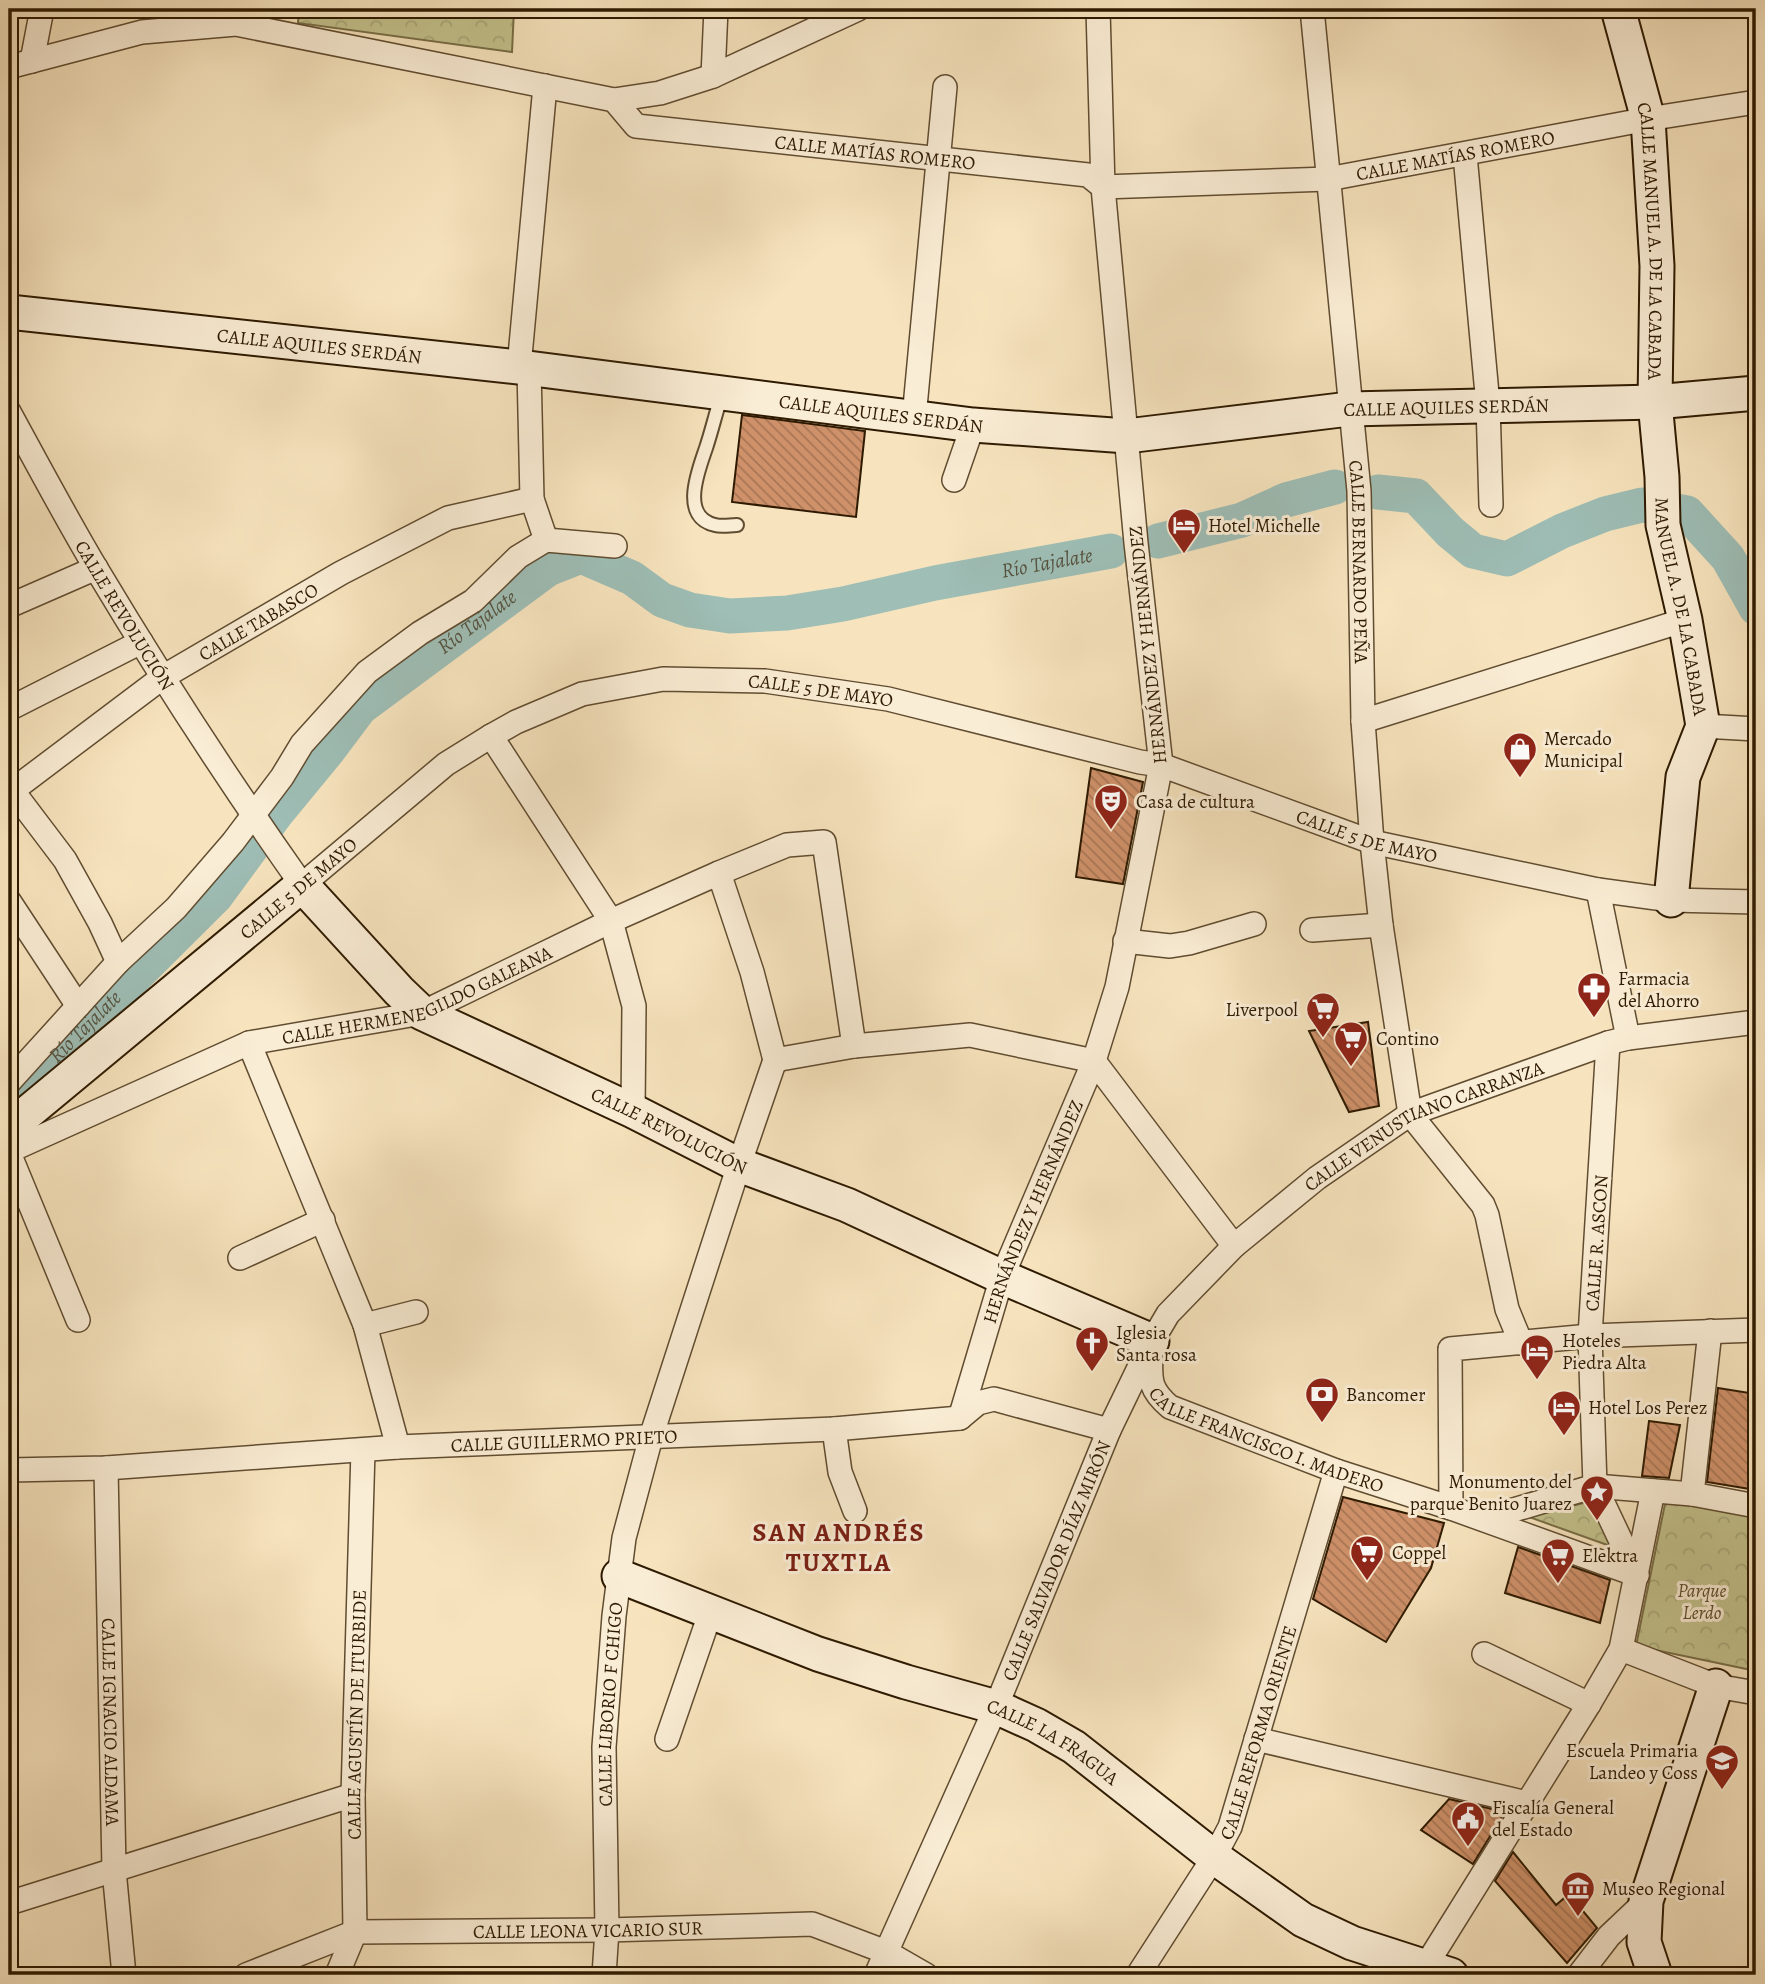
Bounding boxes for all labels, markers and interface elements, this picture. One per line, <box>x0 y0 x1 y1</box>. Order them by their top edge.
street label: CALLE MANUEL A. DE LA CABADA <box>1630 99 1669 381</box>
street label: CALLE MATÍAS ROMERO <box>1354 125 1557 187</box>
street label: CALLE MATÍAS ROMERO <box>773 129 977 177</box>
street label: CALLE AQUILES SERDÁN <box>215 322 423 370</box>
street label: CALLE AQUILES SERDÁN <box>777 388 984 440</box>
street label: CALLE AQUILES SERDÁN <box>1343 392 1550 423</box>
street label: CALLE BERNARDO PEÑA <box>1342 459 1374 665</box>
street label: MANUEL A. DE LA CABADA <box>1648 497 1713 719</box>
hotel icon: Hotel Michelle <box>1165 506 1203 555</box>
place label: Hotel Michelle <box>1208 513 1320 539</box>
street label: HERNÁNDEZ Y HERNÁNDEZ <box>1123 525 1173 765</box>
street label: CALLE REVOLUCIÓN <box>68 536 180 696</box>
water label: Río Tajalate <box>999 541 1095 585</box>
street label: CALLE TABASCO <box>194 577 323 668</box>
water label: Río Tajalate <box>431 583 522 660</box>
street label: CALLE 5 DE MAYO <box>748 668 895 714</box>
place label: Mercado Municipal <box>1544 726 1623 774</box>
shop icon: Mercado Municipal <box>1501 730 1539 779</box>
theatre icon: Casa de cultura <box>1092 782 1130 831</box>
place label: Casa de cultura <box>1136 789 1255 815</box>
street label: CALLE 5 DE MAYO <box>1292 803 1440 870</box>
street label: CALLE 5 DE MAYO <box>234 832 363 946</box>
street label: CALLE HERMENEGILDO GALEANA <box>280 939 557 1051</box>
place label: Farmacia del Ahorro <box>1618 966 1699 1014</box>
pharmacy icon: Farmacia del Ahorro <box>1575 970 1613 1019</box>
water label: Río Tajalate <box>42 984 128 1069</box>
supermarket icon: Liverpool <box>1304 990 1342 1039</box>
place label: Liverpool <box>1225 997 1298 1023</box>
supermarket icon: Contino <box>1332 1019 1370 1068</box>
place label: Contino <box>1376 1026 1439 1052</box>
street label: CALLE VENUSTIANO CARRANZA <box>1299 1055 1548 1198</box>
street label: CALLE REVOLUCIÓN <box>587 1081 751 1181</box>
street label: HERNÁNDEZ Y HERNÁNDEZ <box>977 1096 1090 1327</box>
street label: CALLE R. ASCON <box>1579 1174 1615 1312</box>
place label: Iglesia Santa rosa <box>1116 1320 1197 1368</box>
church icon: Iglesia Santa rosa <box>1073 1324 1111 1373</box>
place label: Hoteles Piedra Alta <box>1562 1328 1647 1376</box>
hotel icon: Hoteles Piedra Alta <box>1518 1332 1556 1381</box>
bank icon: Bancomer <box>1303 1375 1341 1424</box>
street label: CALLE FRANCISCO I. MADERO <box>1142 1382 1387 1500</box>
place label: Bancomer <box>1346 1382 1425 1408</box>
hotel icon: Hotel Los Perez <box>1545 1388 1583 1437</box>
place label: Hotel Los Perez <box>1588 1395 1708 1421</box>
street label: CALLE GUILLERMO PRIETO <box>450 1423 678 1459</box>
street label: CALLE SALVADOR DÍAZ MIRÓN <box>996 1436 1117 1685</box>
place label: Monumento del parque Benito Juarez <box>1410 1469 1572 1517</box>
place icon: Monumento del parque Benito Juarez <box>1578 1473 1616 1522</box>
district label: SAN ANDRÉS TUXTLA <box>752 1515 926 1580</box>
supermarket icon: Coppel <box>1348 1533 1386 1582</box>
supermarket icon: Elektra <box>1539 1536 1577 1585</box>
place label: Coppel <box>1392 1540 1447 1566</box>
place label: Elektra <box>1582 1543 1638 1569</box>
park label: Parque Lerdo <box>1678 1578 1727 1626</box>
street label: CALLE AGUSTÍN DE ITURBIDE <box>341 1589 373 1840</box>
street label: CALLE LIBORIO F CHIGO <box>592 1601 630 1807</box>
street label: CALLE IGNACIO ALDAMA <box>95 1618 125 1827</box>
street label: CALLE REFORMA ORIENTE <box>1213 1622 1303 1845</box>
street label: CALLE LA FRAGUA <box>984 1693 1124 1792</box>
place label: Escuela Primaria Landeo y Coss <box>1566 1738 1698 1786</box>
school or university icon: Escuela Primaria Landeo y Coss <box>1703 1742 1741 1791</box>
place label: Fiscalía General del Estado <box>1492 1795 1614 1843</box>
public building icon: Fiscalía General del Estado <box>1449 1799 1487 1848</box>
museum icon: Museo Regional <box>1559 1869 1597 1918</box>
place label: Museo Regional <box>1602 1876 1725 1902</box>
street label: CALLE LEONA VICARIO SUR <box>473 1915 703 1945</box>

